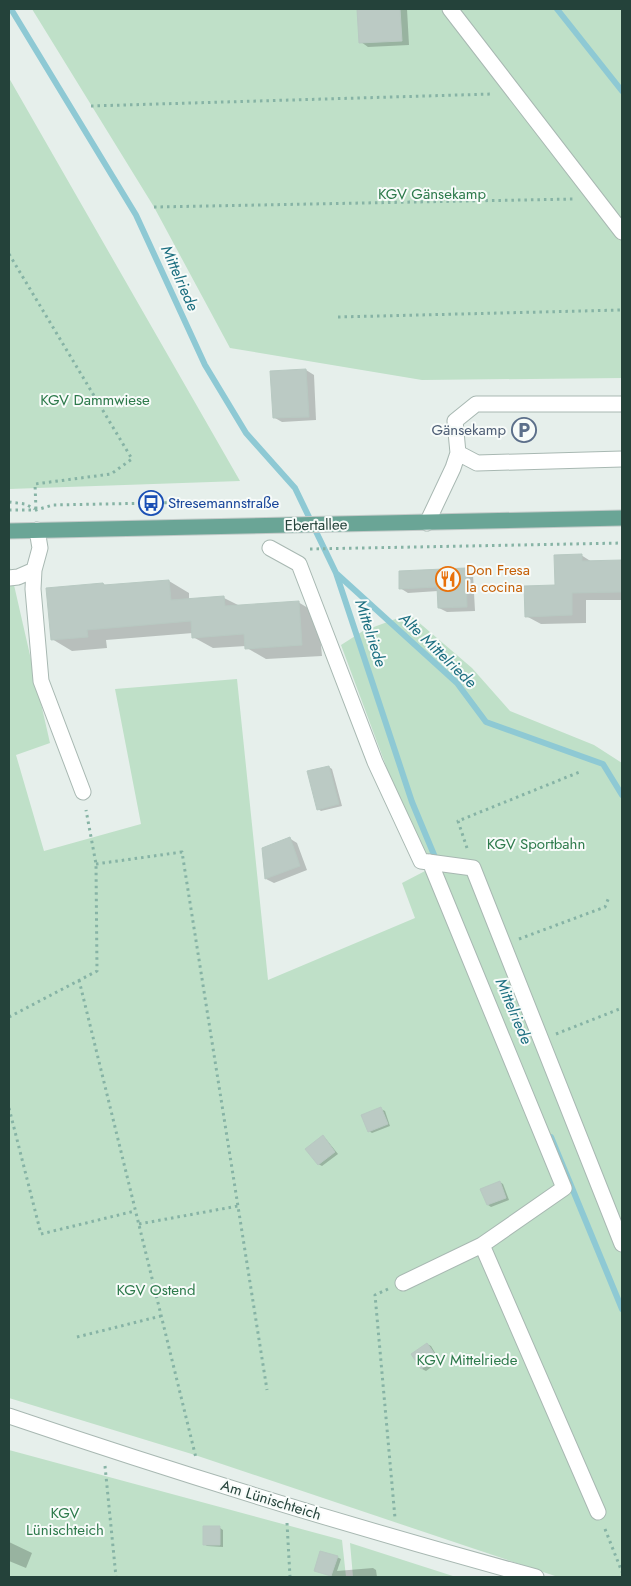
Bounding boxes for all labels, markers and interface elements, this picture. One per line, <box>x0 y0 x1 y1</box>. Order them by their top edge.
park label: KGV Gänsekamp <box>378 183 486 205</box>
water label: Mittelriede <box>155 241 205 315</box>
park label: KGV Dammwiese <box>40 389 150 411</box>
parking icon: Gänsekamp <box>511 417 537 443</box>
place label: Gänsekamp <box>431 419 506 441</box>
bus stop icon: Stresemannstraße <box>138 490 164 516</box>
place label: Stresemannstraße <box>168 492 279 514</box>
street label: Ebertallee <box>284 513 348 537</box>
place label: Don Fresa la cocina <box>466 559 530 598</box>
restaurant icon: Don Fresa la cocina <box>435 566 461 592</box>
water label: Mittelriede <box>349 596 393 670</box>
water label: Alte Mittelriede <box>393 606 482 693</box>
park label: KGV Sportbahn <box>487 833 585 855</box>
water label: Mittelriede <box>490 974 538 1048</box>
park label: KGV Ostend <box>117 1279 195 1301</box>
park label: KGV Mittelriede <box>417 1349 518 1371</box>
street label: Am Lünischteich <box>218 1474 324 1526</box>
park label: KGV Lünischteich <box>26 1502 104 1541</box>

